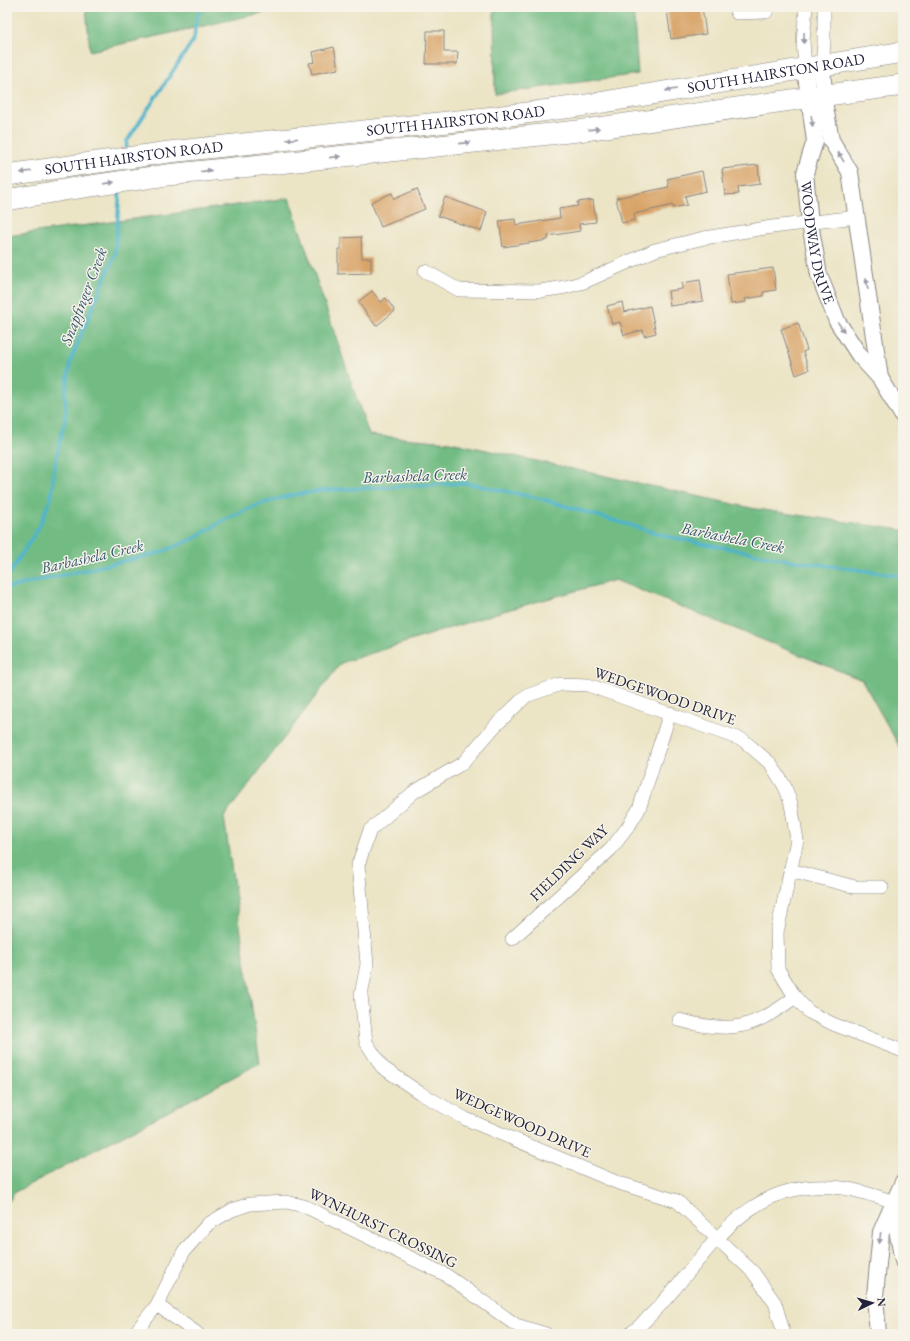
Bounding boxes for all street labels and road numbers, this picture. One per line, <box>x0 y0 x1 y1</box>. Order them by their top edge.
street label: SOUTH HAIRSTON ROAD <box>686 49 866 97</box>
street label: SOUTH HAIRSTON ROAD <box>365 101 546 140</box>
street label: SOUTH HAIRSTON ROAD <box>43 136 224 179</box>
street label: WOODWAY DRIVE <box>797 180 840 307</box>
street label: WEDGEWOOD DRIVE <box>592 662 739 729</box>
street label: FIELDING WAY <box>525 819 613 905</box>
street label: WEDGEWOOD DRIVE <box>450 1084 595 1162</box>
street label: WYNHURST CROSSING <box>306 1183 461 1272</box>

